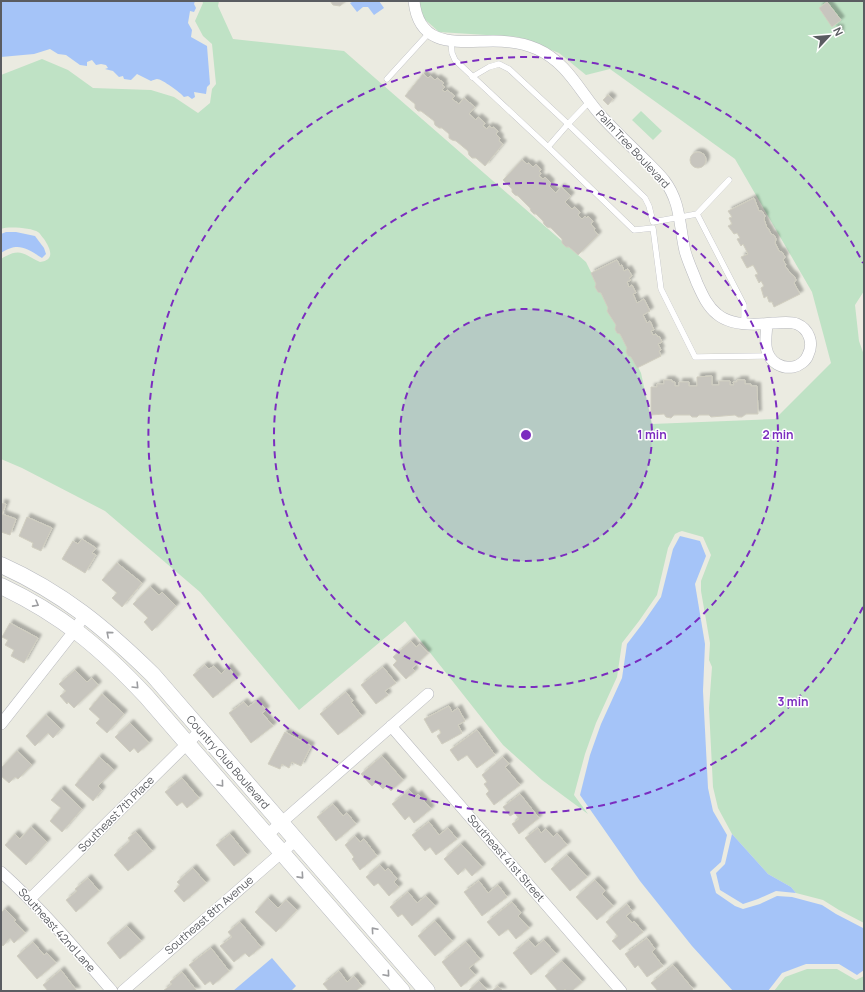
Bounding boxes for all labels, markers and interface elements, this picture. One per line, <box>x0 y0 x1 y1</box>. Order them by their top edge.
north arrow <box>809 16 849 56</box>
text: N <box>830 25 847 38</box>
street label: Palm Tree Boulevard <box>593 106 674 191</box>
text: 1 min <box>637 426 667 443</box>
text: 2 min <box>762 426 794 443</box>
centre of rings <box>519 428 533 442</box>
one-way arrow <box>32 599 39 606</box>
one-way arrow <box>107 631 114 638</box>
one-way arrow <box>131 681 139 689</box>
text: 3 min <box>777 693 809 710</box>
street label: Country Club Boulevard <box>183 712 273 812</box>
street label: Southeast 7th Place <box>74 772 157 855</box>
one-way arrow <box>217 779 224 787</box>
street label: Southeast 41st Street <box>464 811 548 904</box>
one-way arrow <box>296 871 303 878</box>
street label: Southeast 8th Avenue <box>161 872 257 957</box>
street label: Southeast 42nd Lane <box>16 884 100 975</box>
one-way arrow <box>371 927 378 934</box>
one-way arrow <box>382 969 389 976</box>

